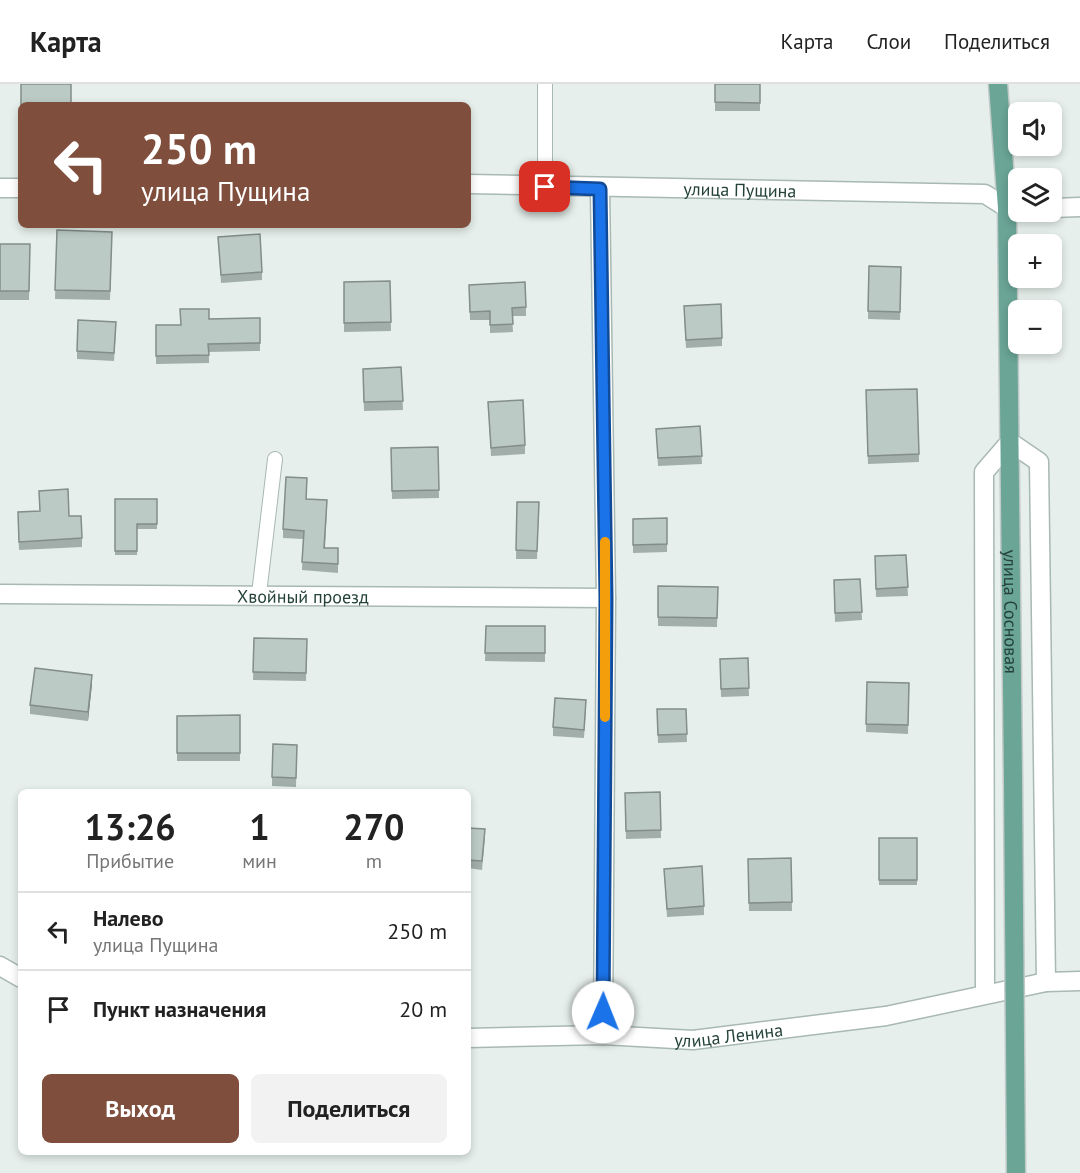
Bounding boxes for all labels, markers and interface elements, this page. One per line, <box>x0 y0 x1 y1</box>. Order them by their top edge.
text: Карта <box>30 23 102 60</box>
text: Карта <box>780 28 833 55</box>
text: Слои <box>866 28 911 55</box>
text: Поделиться <box>944 28 1050 55</box>
map controls <box>1008 102 1062 354</box>
button: sound <box>1008 102 1062 156</box>
text: 250 m <box>141 121 257 176</box>
icon: left <box>42 126 120 204</box>
pin <box>519 161 570 212</box>
button: layers <box>1008 168 1062 222</box>
icon: arrive <box>528 170 561 203</box>
text: улица Пущина <box>141 174 310 208</box>
street label: улица Пущина <box>683 177 797 202</box>
button: + <box>1008 234 1062 288</box>
button: − <box>1008 300 1062 354</box>
street label: улица Сосновая <box>999 550 1023 674</box>
street label: Хвойный проезд <box>237 584 369 608</box>
text: 13:26 <box>84 803 176 850</box>
text: 1 <box>249 803 270 850</box>
text: 270 <box>343 803 405 850</box>
text: Прибытие <box>86 848 174 874</box>
text: мин <box>242 848 277 874</box>
text: m <box>366 848 382 874</box>
text: Налево <box>93 904 164 932</box>
icon: left <box>42 915 75 948</box>
text: 250 m <box>387 917 447 945</box>
text: улица Пущина <box>93 932 218 958</box>
position arrow <box>571 980 635 1044</box>
icon: arrive <box>42 993 75 1026</box>
text: Пункт назначения <box>93 995 266 1023</box>
text: 20 m <box>399 995 447 1023</box>
street label: улица Ленина <box>674 1017 784 1052</box>
button: Выход <box>42 1074 239 1143</box>
button: Поделиться <box>251 1074 447 1143</box>

